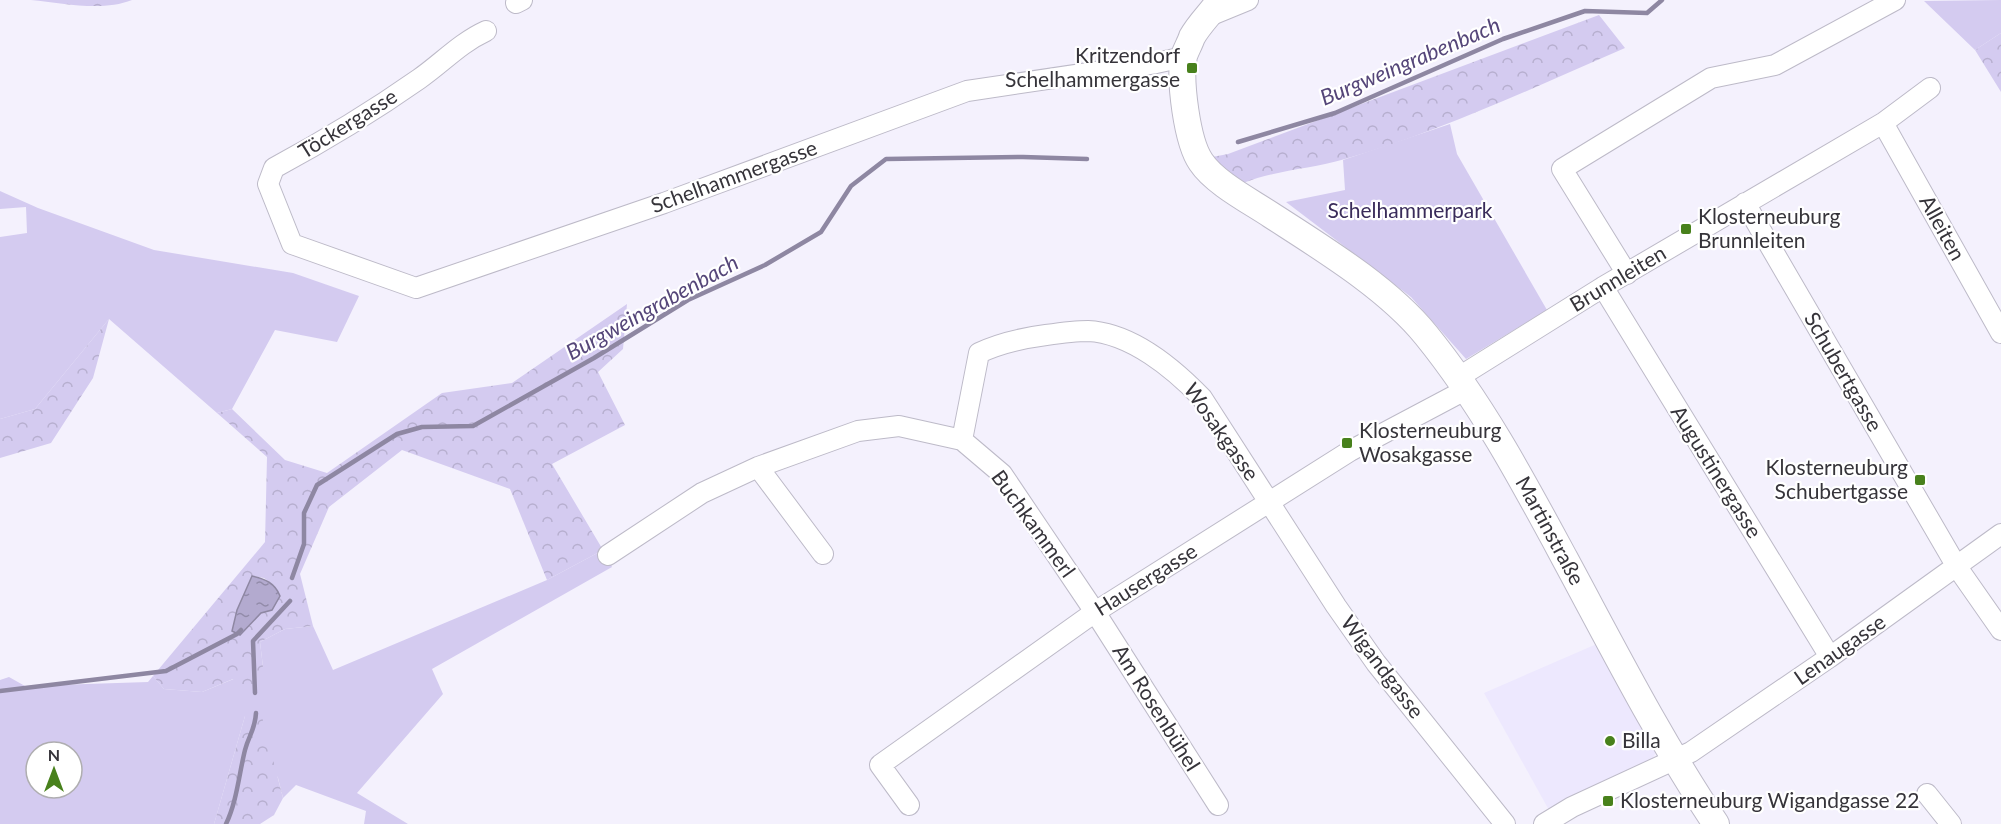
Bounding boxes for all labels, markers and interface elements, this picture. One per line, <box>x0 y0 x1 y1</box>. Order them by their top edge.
water label: Burgweingrabenbach <box>1316 10 1504 111</box>
place label: Kritzendorf Schelhammergasse <box>1005 42 1181 91</box>
marker: Kritzendorf Schelhammergasse <box>1185 61 1199 75</box>
street label: Töckergasse <box>293 83 401 163</box>
street label: Schelhammergasse <box>647 134 820 217</box>
street label: Alleiten <box>1915 190 1971 264</box>
park label: Schelhammerpark <box>1327 197 1493 222</box>
place label: Klosterneuburg Brunnleiten <box>1698 203 1840 252</box>
marker: Klosterneuburg Brunnleiten <box>1679 222 1693 236</box>
street label: Brunnleiten <box>1565 239 1670 316</box>
water label: Burgweingrabenbach <box>561 248 743 365</box>
street label: Schubertgasse <box>1800 307 1888 435</box>
street label: Wosakgasse <box>1179 378 1265 485</box>
street label: Augustinergasse <box>1667 400 1768 542</box>
place label: Klosterneuburg Wosakgasse <box>1359 417 1501 466</box>
marker: Klosterneuburg Wosakgasse <box>1340 436 1354 450</box>
place label: Klosterneuburg Schubertgasse <box>1766 454 1908 503</box>
street label: Buchkammerl <box>987 465 1081 581</box>
street label: Martinstraße <box>1511 471 1590 589</box>
marker: Klosterneuburg Schubertgasse <box>1913 473 1927 487</box>
street label: Hausergasse <box>1089 537 1201 620</box>
street label: Lenaugasse <box>1789 608 1890 689</box>
street label: Wigandgasse <box>1336 610 1430 722</box>
street label: Am Rosenbühel <box>1108 639 1206 775</box>
place label: Billa <box>1622 727 1661 752</box>
marker: Billa <box>1603 734 1617 748</box>
north arrow <box>24 740 84 800</box>
text: N <box>48 745 60 764</box>
place label: Klosterneuburg Wigandgasse 22 <box>1620 787 1919 812</box>
marker: Klosterneuburg Wigandgasse 22 <box>1601 794 1615 808</box>

